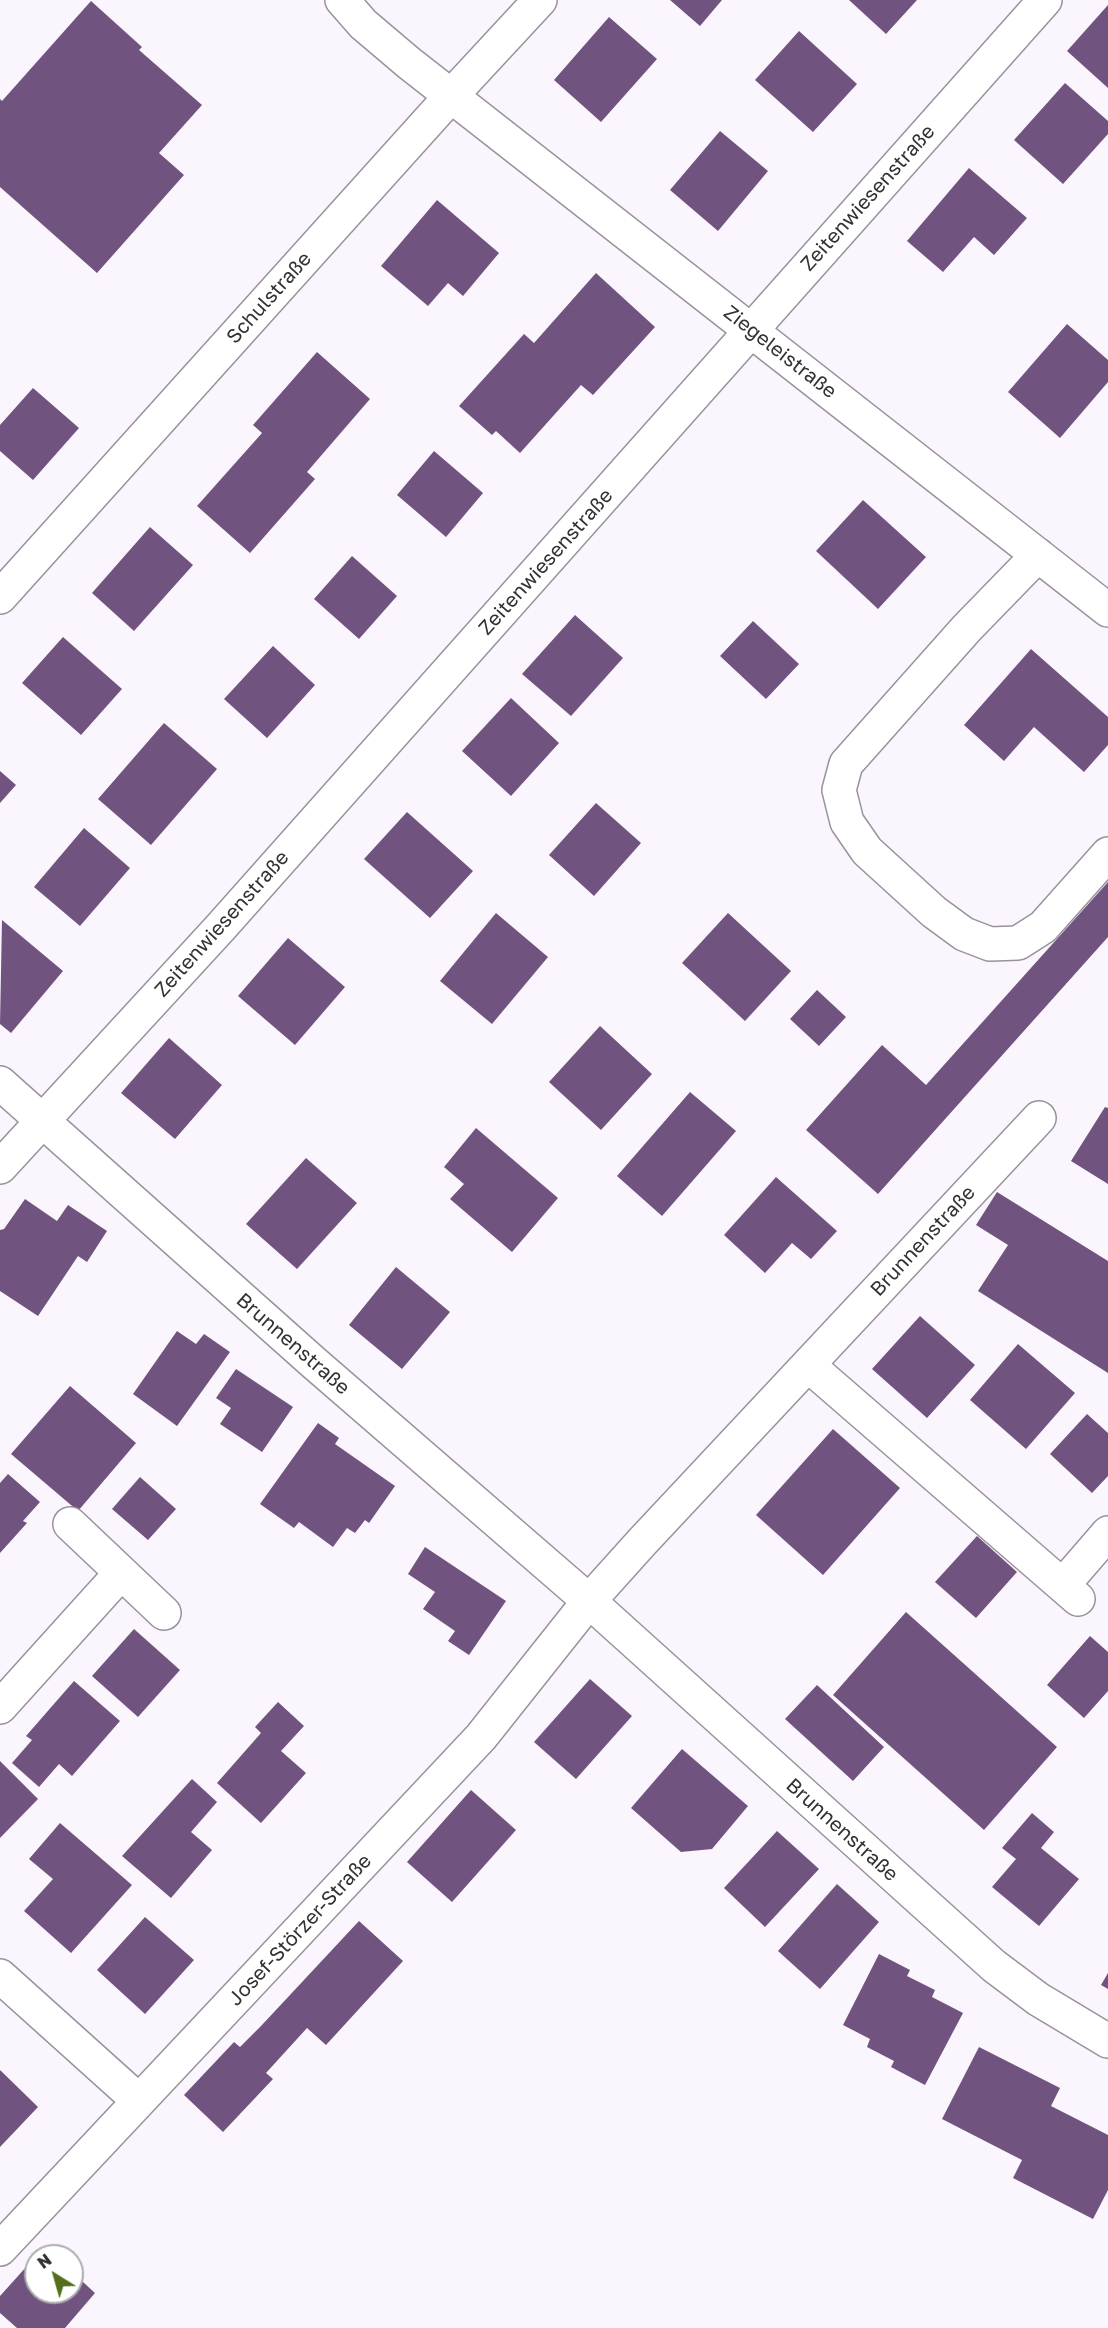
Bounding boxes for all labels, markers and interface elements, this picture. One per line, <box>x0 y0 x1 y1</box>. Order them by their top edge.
street label: Zeitenwiesenstraße <box>796 120 940 276</box>
street label: Schulstraße <box>222 247 316 349</box>
street label: Ziegeleistraße <box>719 300 841 404</box>
street label: Zeitenwiesenstraße <box>474 484 618 640</box>
street label: Zeitenwiesenstraße <box>150 846 294 1002</box>
street label: Brunnenstraße <box>866 1181 980 1301</box>
street label: Brunnenstraße <box>231 1288 355 1400</box>
street label: Brunnenstraße <box>781 1773 903 1887</box>
street label: Josef-Störzer-Straße <box>223 1849 377 2011</box>
north arrow <box>24 2244 84 2304</box>
text: N <box>33 2250 55 2273</box>

